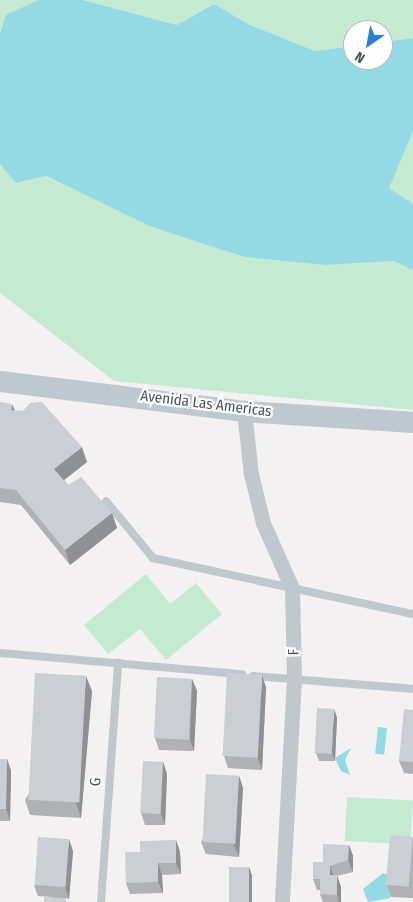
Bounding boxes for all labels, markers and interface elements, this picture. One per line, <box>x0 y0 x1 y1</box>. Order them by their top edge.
north arrow <box>343 20 393 70</box>
text: N <box>352 48 368 67</box>
street label: Avenida Las Americas <box>139 387 273 421</box>
street label: F <box>285 648 303 656</box>
street label: G <box>87 777 105 787</box>

